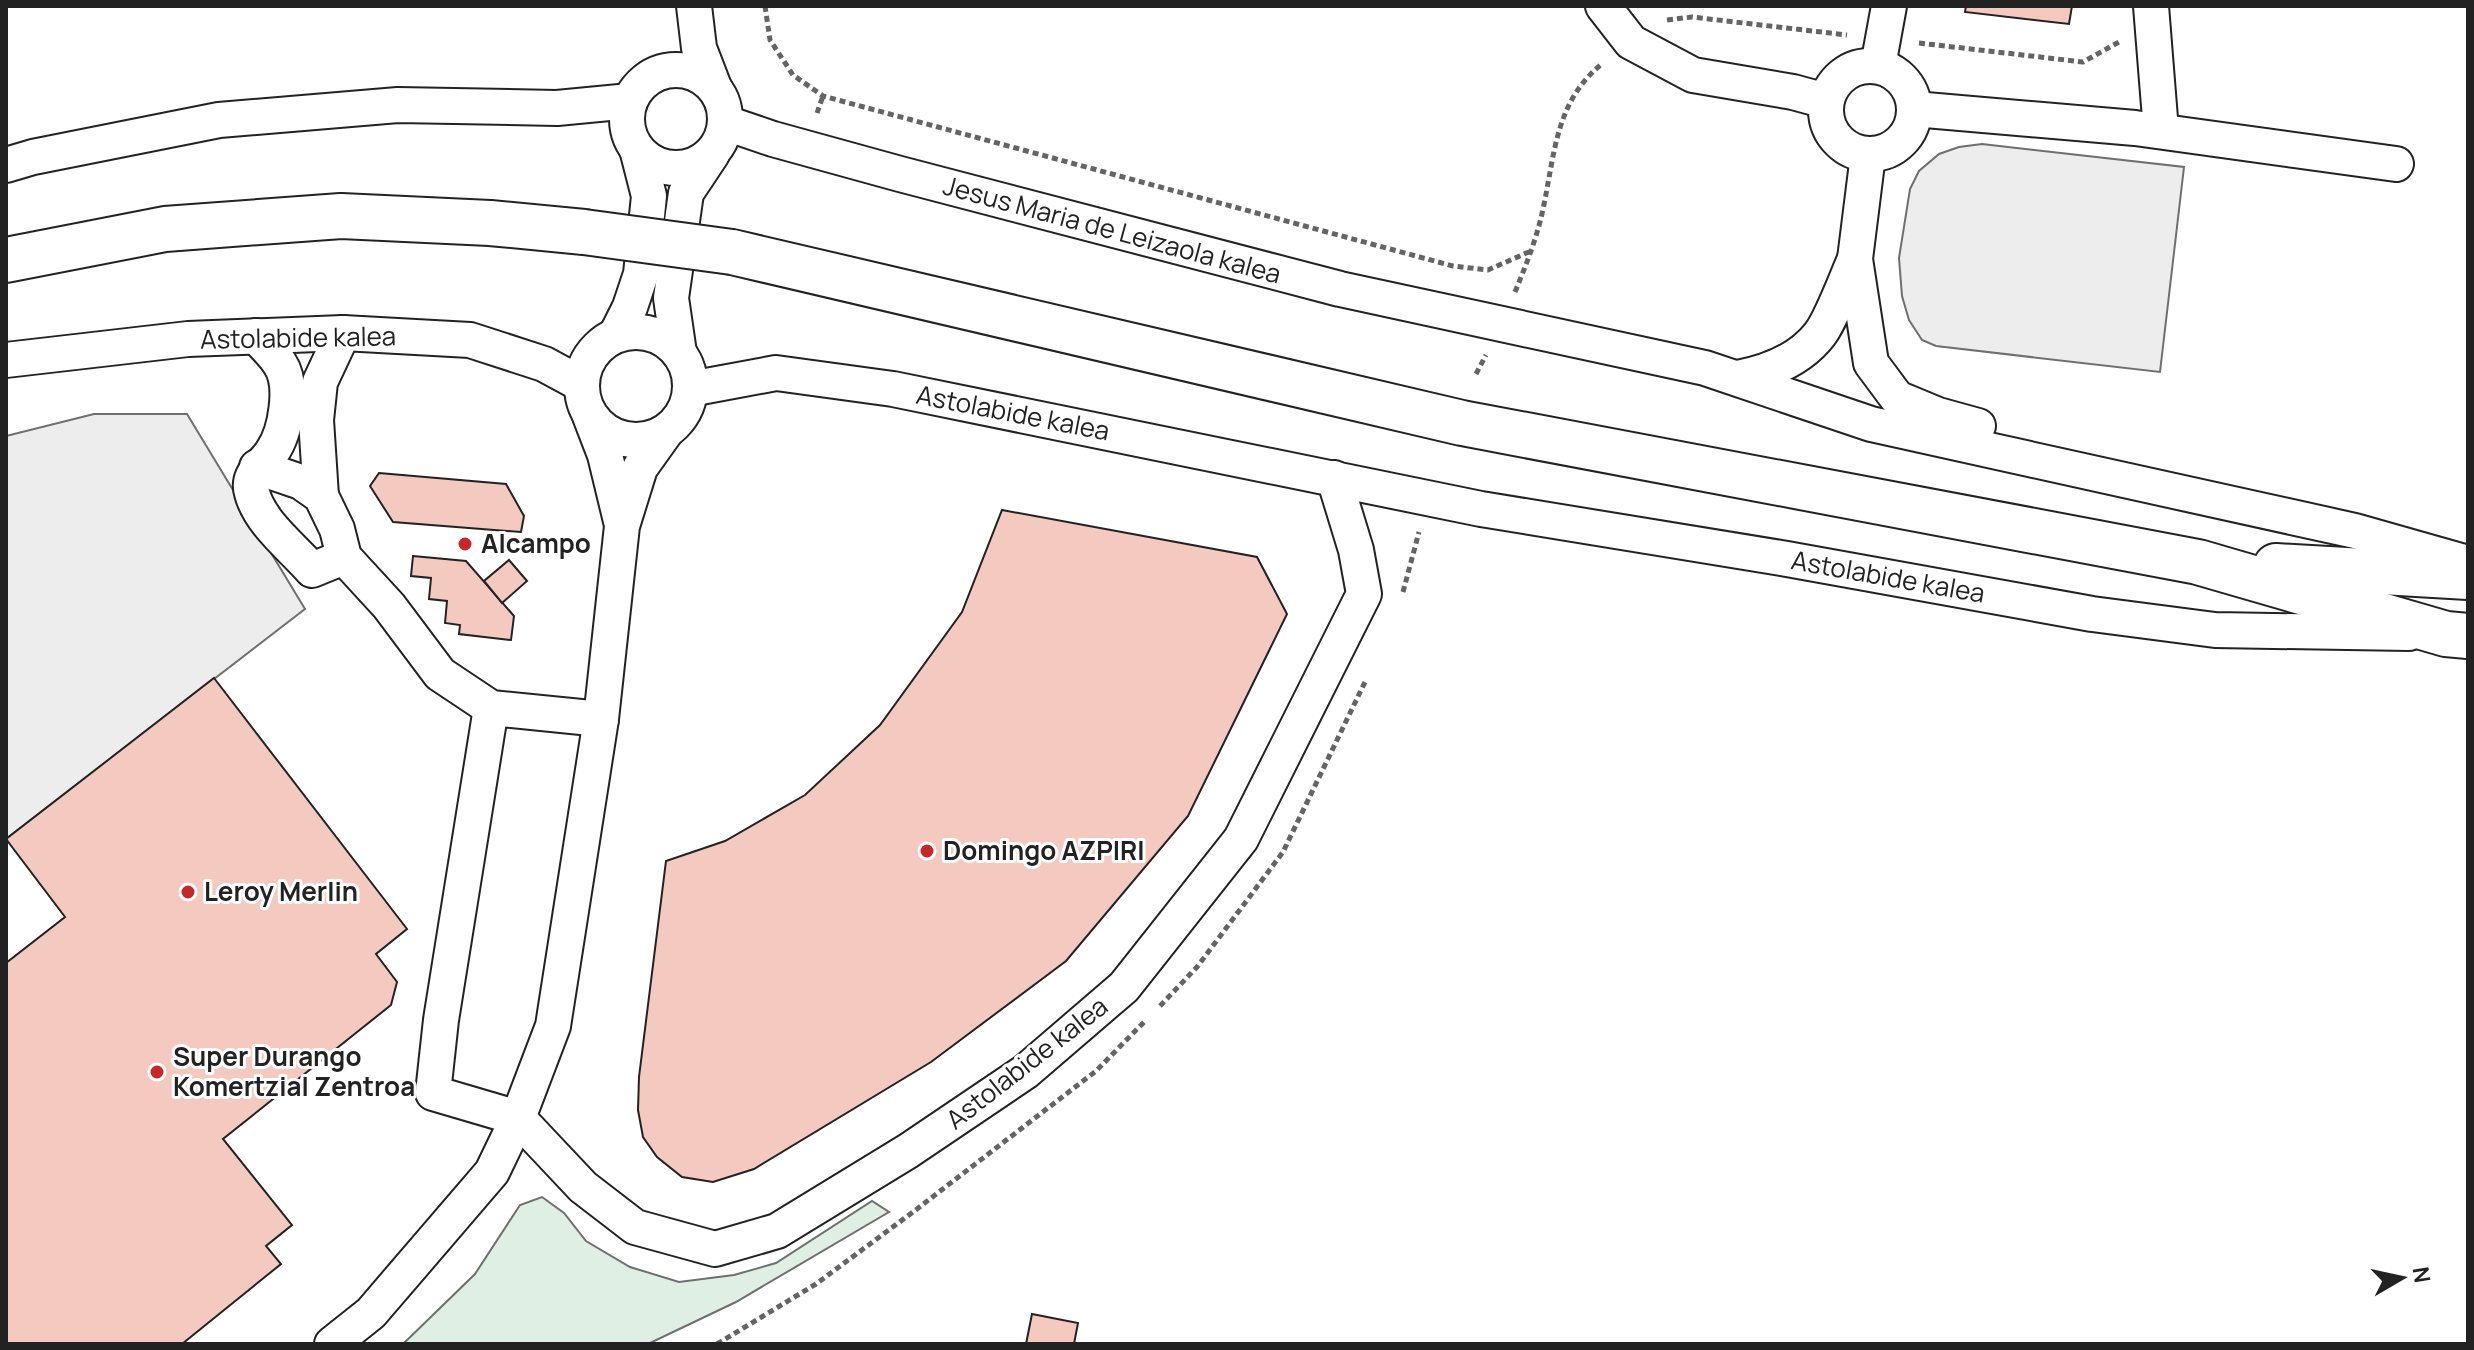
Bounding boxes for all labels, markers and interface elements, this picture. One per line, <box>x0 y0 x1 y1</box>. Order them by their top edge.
street label: Jesus Maria de Leizaola kalea <box>939 167 1285 291</box>
street label: Astolabide kalea <box>200 317 396 357</box>
street label: Astolabide kalea <box>914 376 1113 448</box>
place label: Alcampo <box>481 525 591 561</box>
marker: Alcampo <box>456 535 474 553</box>
street label: Astolabide kalea <box>1789 541 1988 611</box>
place label: Domingo AZPIRI <box>943 832 1145 868</box>
marker: Domingo AZPIRI <box>918 842 936 860</box>
place label: Leroy Merlin <box>204 873 358 909</box>
marker: Leroy Merlin <box>179 883 197 901</box>
street label: Astolabide kalea <box>938 988 1115 1137</box>
place label: Super Durango Komertzial Zentroa <box>173 1038 415 1104</box>
marker: Super Durango Komertzial Zentroa <box>148 1063 166 1081</box>
north arrow <box>2362 1238 2442 1318</box>
text: N <box>2406 1265 2438 1285</box>

